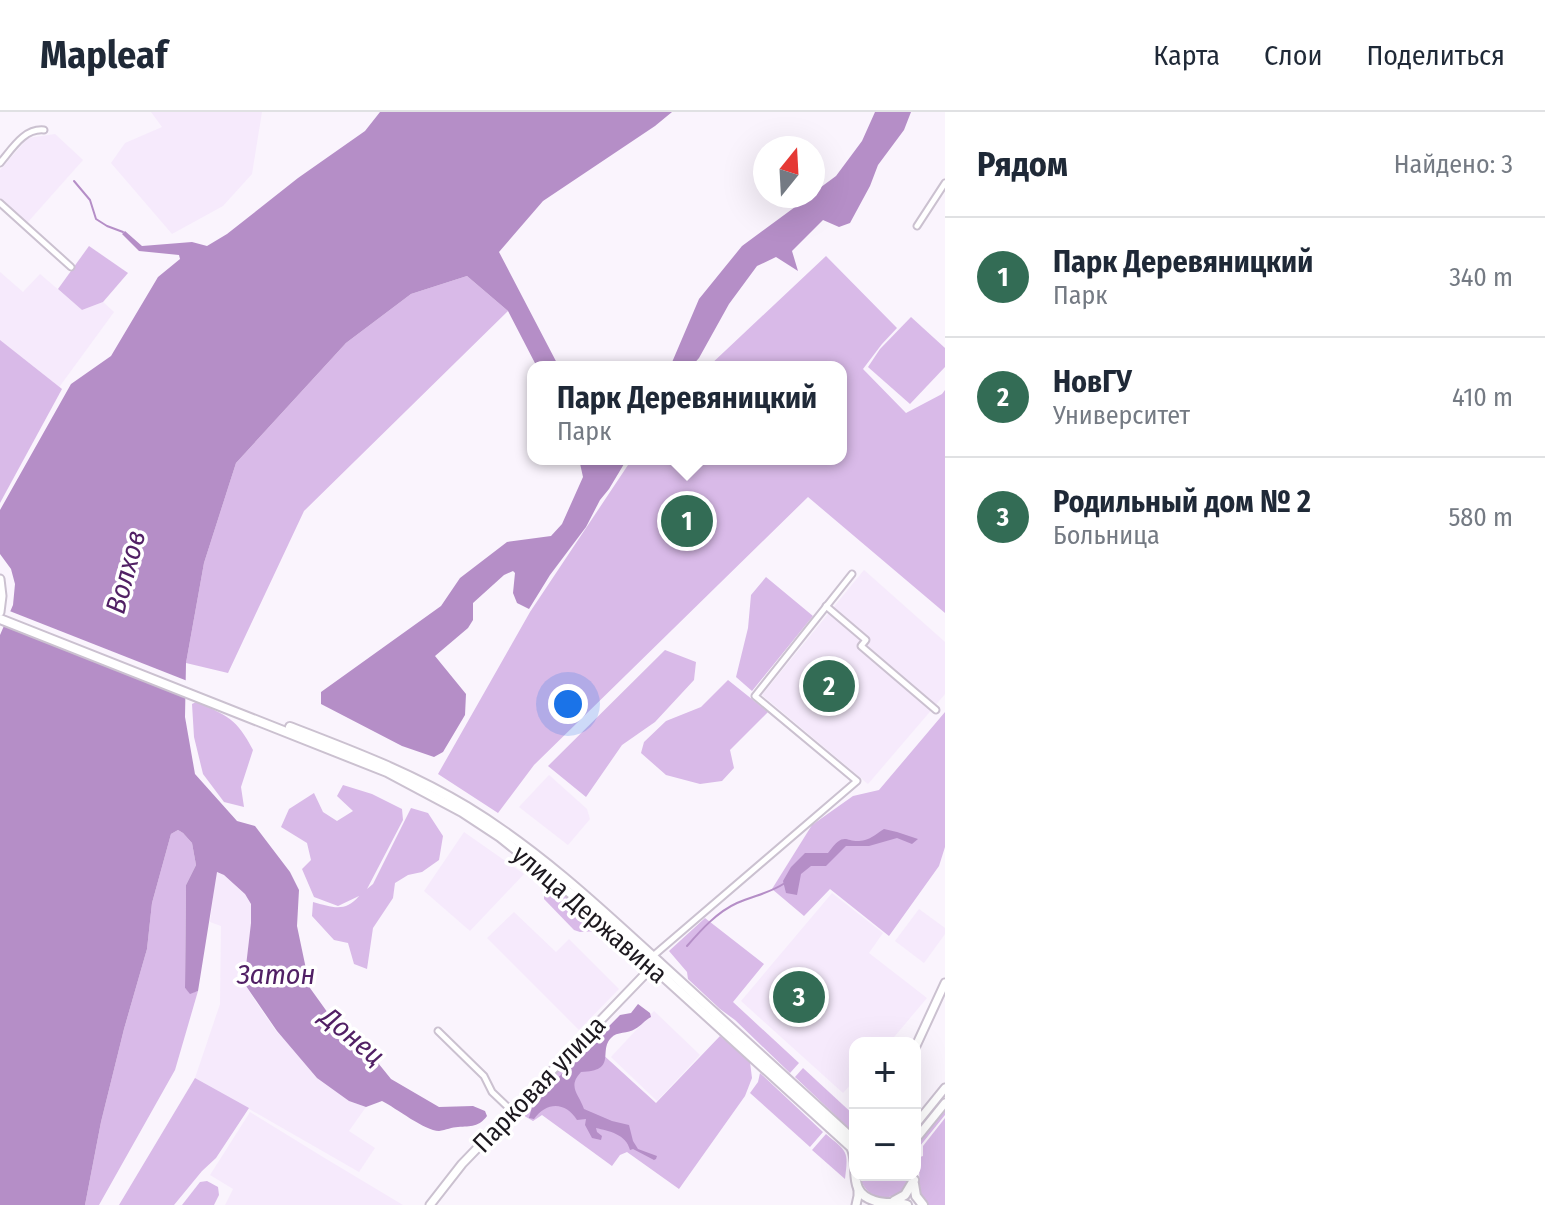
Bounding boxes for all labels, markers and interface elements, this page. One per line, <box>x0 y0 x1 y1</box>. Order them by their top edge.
text: Mapleaf <box>40 32 167 78</box>
text: Карта <box>1153 39 1220 72</box>
text: Слои <box>1264 39 1322 72</box>
text: Поделиться <box>1366 39 1505 72</box>
north arrow <box>753 136 825 208</box>
text: Рядом <box>977 144 1068 185</box>
text: Найдено: 3 <box>1394 149 1513 180</box>
text: Парк Деревяницкий <box>1053 244 1313 280</box>
text: 1 <box>998 262 1009 293</box>
text: 340 m <box>1449 262 1513 293</box>
text: Парк <box>1053 280 1107 311</box>
popup <box>527 361 847 465</box>
text: НовГУ <box>1053 364 1132 400</box>
text: Парк Деревяницкий <box>557 380 817 416</box>
text: 2 <box>997 382 1009 413</box>
text: 410 m <box>1452 382 1513 413</box>
text: Университет <box>1053 400 1190 431</box>
text: Парк <box>557 416 611 447</box>
text: Родильный дом № 2 <box>1053 484 1311 520</box>
pin: 1 <box>661 491 713 551</box>
text: 3 <box>997 502 1009 533</box>
text: 580 m <box>1448 502 1513 533</box>
text: Больница <box>1053 520 1160 551</box>
water label: Волхов <box>99 527 152 617</box>
pin: 2 <box>803 656 855 716</box>
your location <box>548 684 588 724</box>
street label: улица Державина <box>506 839 673 990</box>
water label: Затон <box>236 958 315 991</box>
pin: 3 <box>773 967 825 1027</box>
water label: Донец <box>313 999 391 1072</box>
street label: Парковая улица <box>467 1010 612 1159</box>
map controls <box>849 1037 921 1181</box>
button: + <box>849 1037 921 1109</box>
button: − <box>849 1109 921 1181</box>

